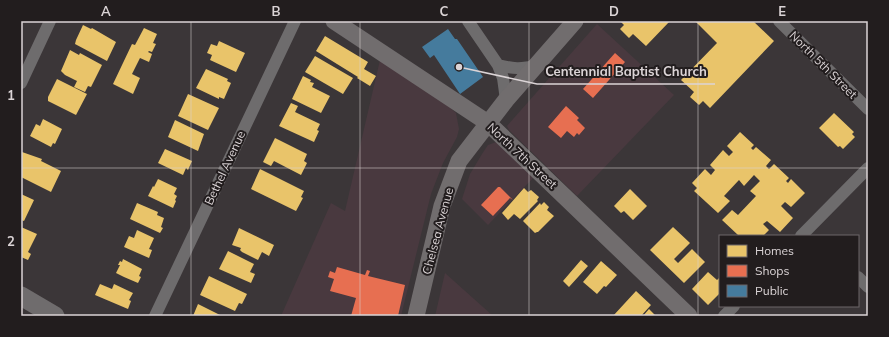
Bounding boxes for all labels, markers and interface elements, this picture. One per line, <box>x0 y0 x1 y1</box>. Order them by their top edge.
text: A <box>101 3 111 19</box>
text: B <box>272 3 281 19</box>
text: C <box>440 3 449 19</box>
text: D <box>609 3 619 19</box>
text: E <box>778 3 786 19</box>
street label: North 5th Street <box>786 28 860 102</box>
callout: Centennial Baptist Church <box>537 59 715 84</box>
text: Centennial Baptist Church <box>545 63 707 79</box>
text: 1 <box>7 87 15 103</box>
street label: North 7th Street <box>484 120 560 192</box>
street label: Bethel Avenue <box>201 128 248 207</box>
street label: Chelsea Avenue <box>419 186 456 276</box>
text: 2 <box>7 233 15 249</box>
legend <box>719 235 859 307</box>
text: Homes <box>755 243 794 258</box>
text: Shops <box>755 263 790 278</box>
text: Public <box>755 283 789 298</box>

